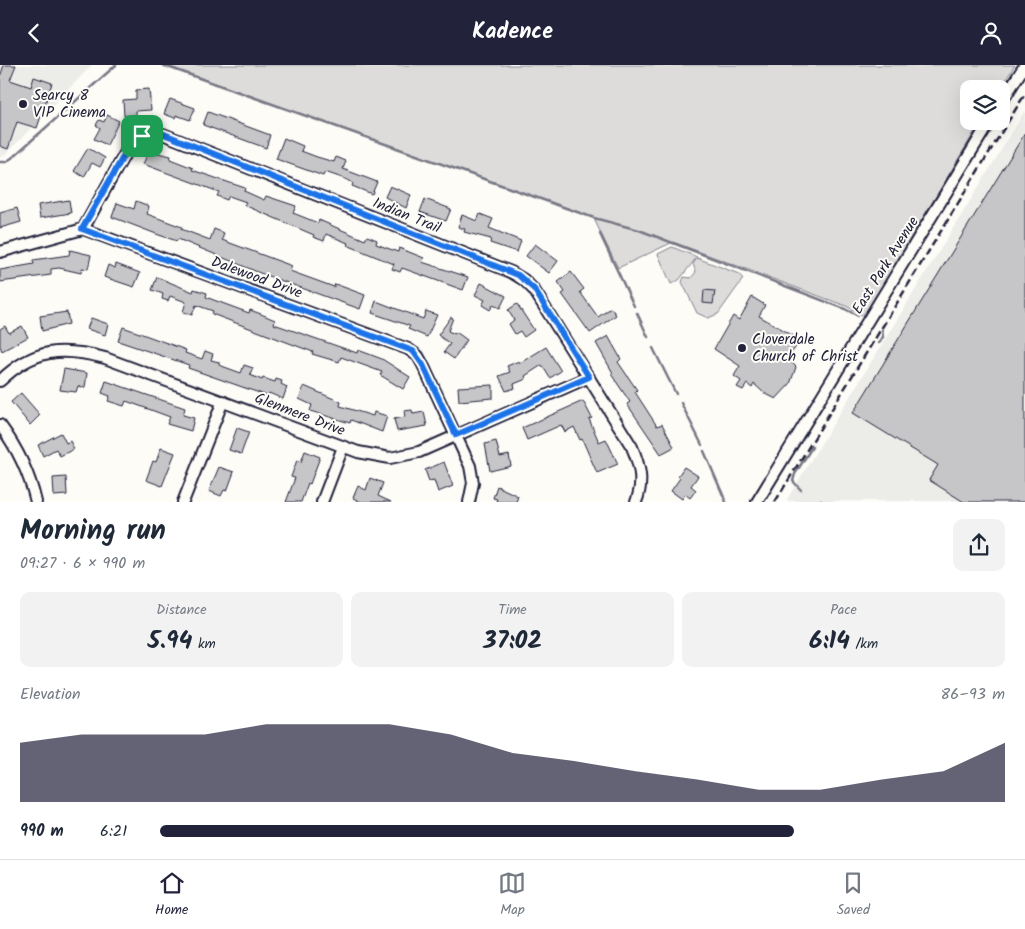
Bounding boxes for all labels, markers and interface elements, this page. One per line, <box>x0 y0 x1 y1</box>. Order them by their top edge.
text: Kadence <box>472 15 553 50</box>
icon: back <box>20 19 48 47</box>
icon: person <box>977 19 1005 47</box>
map controls <box>960 80 1010 130</box>
button: layers <box>960 80 1010 130</box>
place label: Searcy 8 VIP Cinema <box>33 84 106 125</box>
marker: Searcy 8 VIP Cinema <box>17 98 29 110</box>
pin <box>121 115 163 157</box>
icon: arrive <box>128 122 156 150</box>
street label: Indian Trail <box>369 191 445 241</box>
street label: East Park Avenue <box>846 212 926 319</box>
street label: Dalewood Drive <box>208 250 306 306</box>
place label: Cloverdale Church of Christ <box>752 328 858 369</box>
marker: Cloverdale Church of Christ <box>736 342 748 354</box>
street label: Glenmere Drive <box>251 387 349 443</box>
text: Morning run <box>20 509 166 554</box>
button: share <box>953 519 1005 571</box>
text: 09:27 · 6 × 990 m <box>20 551 145 576</box>
text: Distance <box>156 599 207 621</box>
text: Time <box>498 599 527 621</box>
text: Pace <box>830 599 857 621</box>
text: 5.94 <box>147 621 192 661</box>
text: 37:02 <box>483 621 542 661</box>
text: 6:14 <box>809 621 850 661</box>
text: km <box>192 633 216 655</box>
text: /km <box>850 633 878 655</box>
text: Elevation <box>20 682 81 707</box>
text: 86–93 m <box>941 682 1005 707</box>
text: 990 m <box>20 819 64 844</box>
text: 6:21 <box>100 819 127 844</box>
tab: Home <box>155 869 188 921</box>
tab: Map <box>498 869 526 921</box>
tab: Saved <box>837 869 870 921</box>

